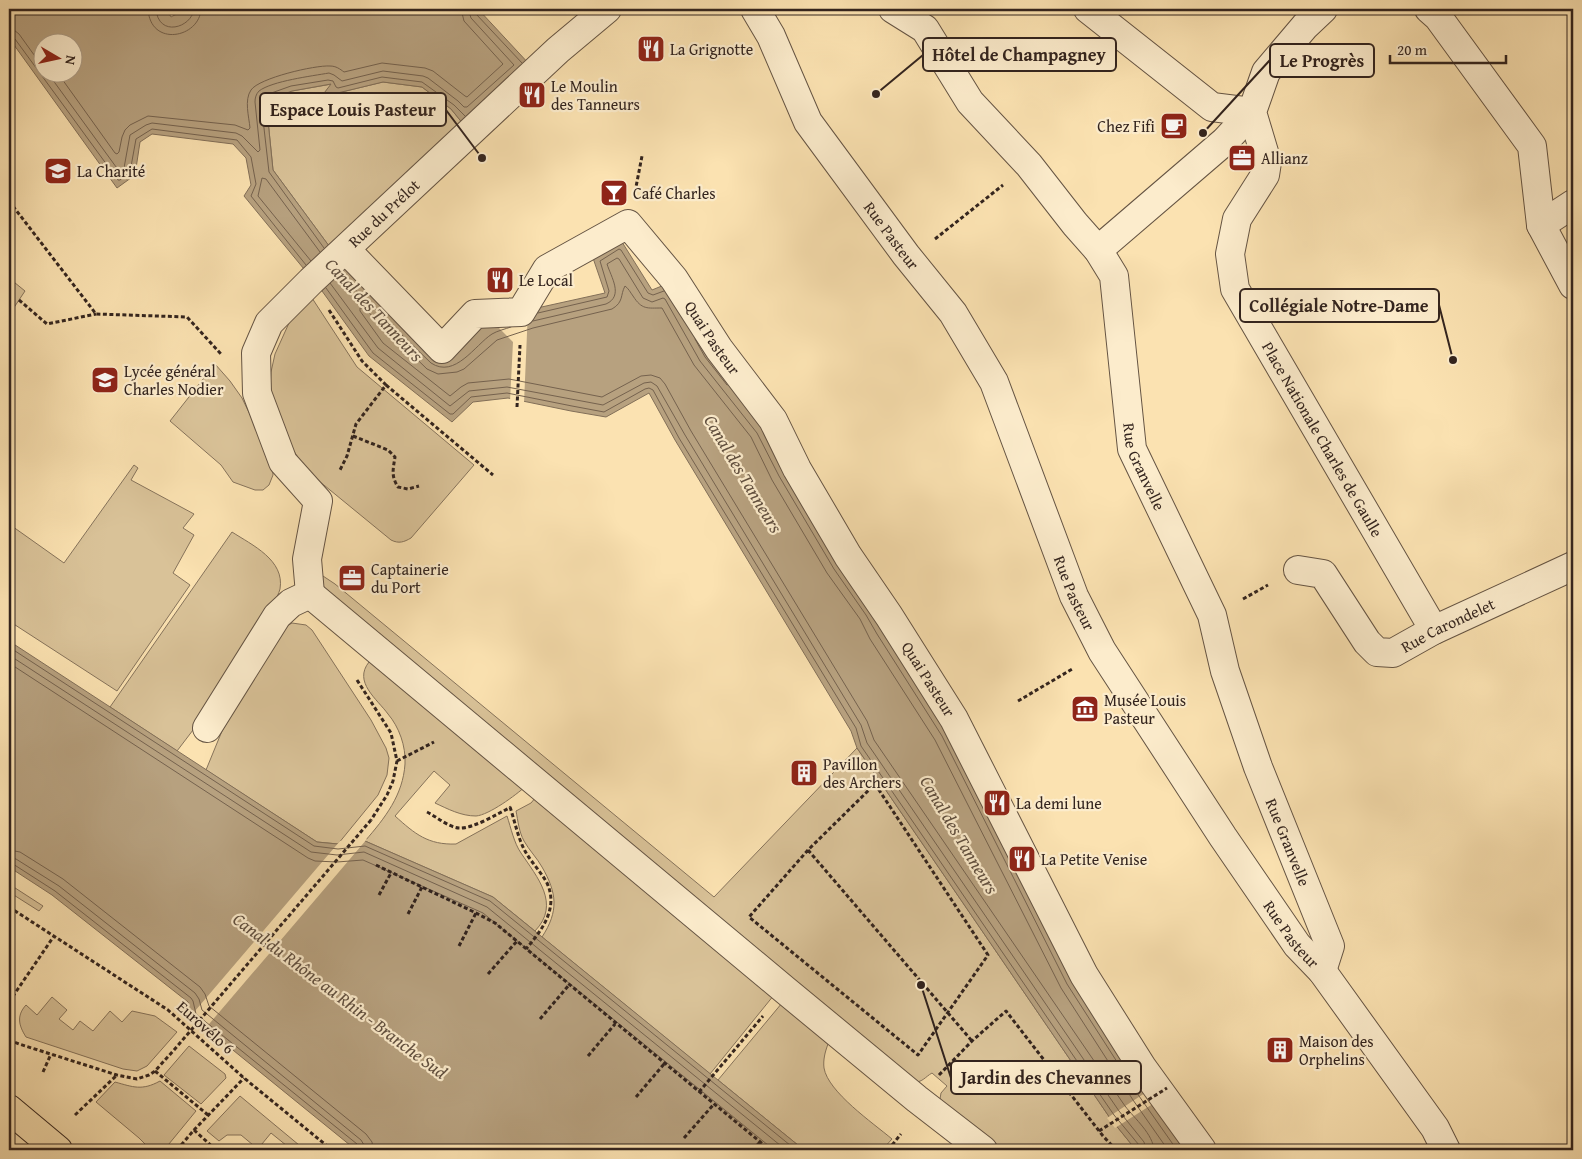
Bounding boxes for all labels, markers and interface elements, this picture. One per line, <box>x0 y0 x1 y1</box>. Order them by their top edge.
north arrow <box>32 32 82 82</box>
scale bar <box>1390 32 1506 64</box>
restaurant icon: La Grignotte <box>636 34 666 64</box>
place label: La Grignotte <box>670 37 753 61</box>
callout: Hôtel de Champagney <box>923 38 1116 71</box>
text: 20 m <box>1397 39 1428 60</box>
text: Hôtel de Champagney <box>932 41 1107 68</box>
callout: Le Progrès <box>1270 44 1374 77</box>
text: Le Progrès <box>1280 47 1365 74</box>
text: N <box>60 54 81 67</box>
place label: Le Moulin des Tanneurs <box>551 74 640 116</box>
restaurant icon: Le Moulin des Tanneurs <box>517 80 547 110</box>
callout: Espace Louis Pasteur <box>260 93 446 126</box>
text: Espace Louis Pasteur <box>270 96 437 123</box>
cafe icon: Chez Fifi <box>1159 111 1189 141</box>
place label: Chez Fifi <box>1097 114 1155 138</box>
office icon: Allianz <box>1227 143 1257 173</box>
place label: Allianz <box>1261 146 1308 170</box>
school or university icon: La Charité <box>43 156 73 186</box>
place label: La Charité <box>77 159 145 183</box>
street label: Rue du Prélot <box>342 173 425 253</box>
bar icon: Café Charles <box>599 178 629 208</box>
place label: Café Charles <box>633 181 716 205</box>
street label: Rue Pasteur <box>858 196 925 275</box>
water label: Canal des Tanneurs <box>319 252 430 368</box>
restaurant icon: Le Local <box>485 265 515 295</box>
place label: Le Local <box>519 268 573 292</box>
callout: Collégiale Notre-Dame <box>1240 289 1439 322</box>
text: Collégiale Notre-Dame <box>1249 292 1429 319</box>
street label: Quai Pasteur <box>679 296 747 380</box>
street label: Place Nationale Charles de Gaulle <box>1256 337 1389 542</box>
place label: Lycée général Charles Nodier <box>124 359 224 401</box>
school or university icon: Lycée général Charles Nodier <box>90 365 120 395</box>
water label: Canal des Tanneurs <box>697 410 790 538</box>
street label: Rue Granvelle <box>1117 422 1172 514</box>
street label: Rue Pasteur <box>1048 552 1102 635</box>
place label: Captainerie du Port <box>371 557 449 599</box>
office icon: Captainerie du Port <box>337 563 367 593</box>
street label: Rue Carondelet <box>1396 591 1499 658</box>
street label: Quai Pasteur <box>896 637 962 722</box>
place label: Musée Louis Pasteur <box>1104 688 1186 730</box>
museum icon: Musée Louis Pasteur <box>1070 694 1100 724</box>
place label: Pavillon des Archers <box>823 752 901 794</box>
building icon: Pavillon des Archers <box>789 758 819 788</box>
water label: Canal des Tanneurs <box>913 771 1006 899</box>
restaurant icon: La demi lune <box>982 788 1012 818</box>
place label: La demi lune <box>1016 791 1102 815</box>
street label: Rue Granvelle <box>1260 794 1317 890</box>
restaurant icon: La Petite Venise <box>1007 844 1037 874</box>
place label: La Petite Venise <box>1041 847 1147 871</box>
street label: Rue Pasteur <box>1258 895 1325 974</box>
water label: Canal du Rhône au Rhin - Branche Sud <box>227 906 454 1086</box>
street label: Eurovélo 6 <box>172 995 240 1060</box>
place label: Maison des Orphelins <box>1299 1029 1374 1071</box>
building icon: Maison des Orphelins <box>1265 1035 1295 1065</box>
callout: Jardin des Chevannes <box>951 1061 1141 1094</box>
text: Jardin des Chevannes <box>958 1064 1132 1091</box>

